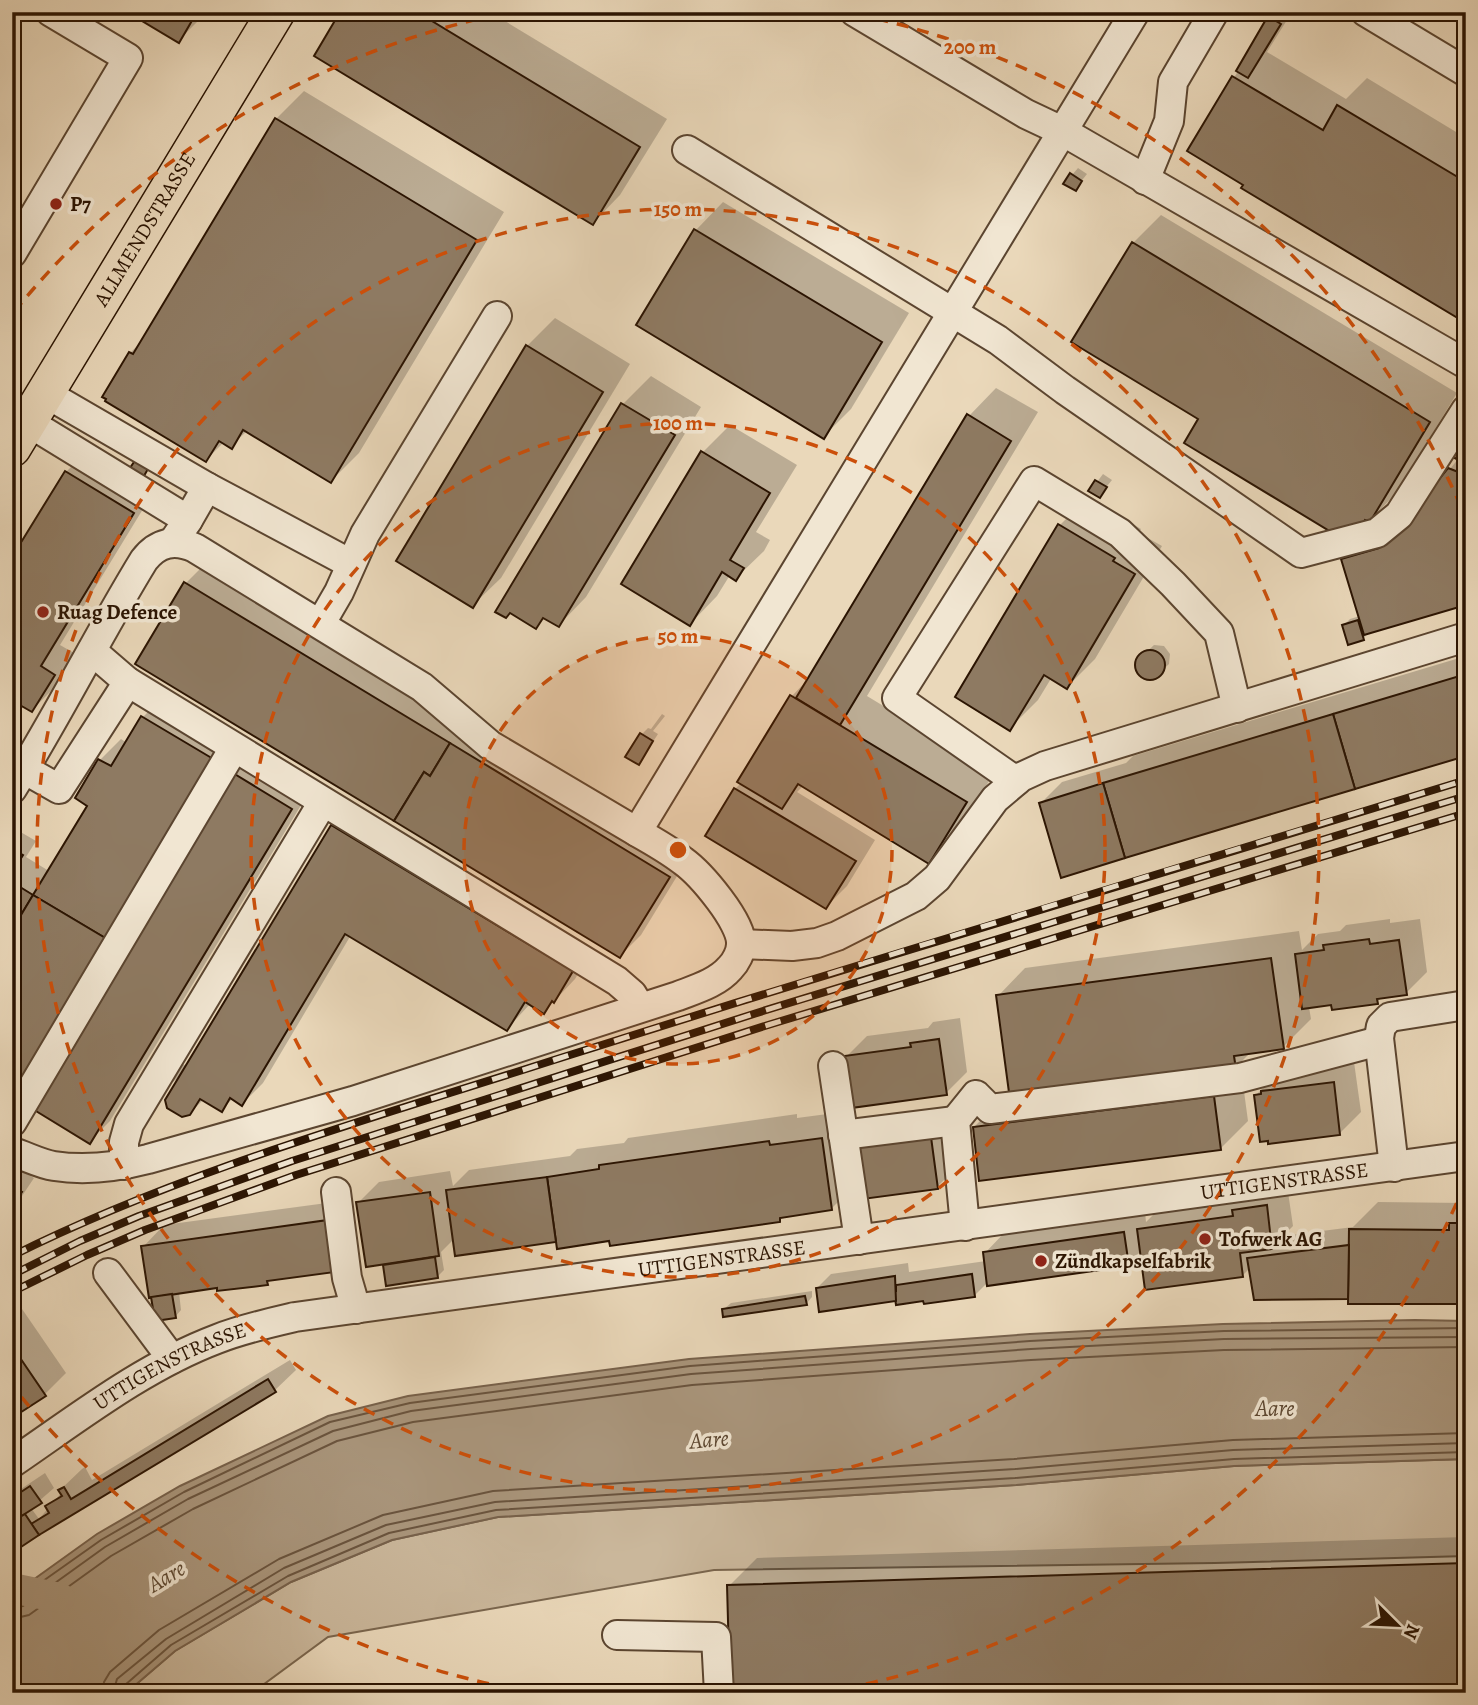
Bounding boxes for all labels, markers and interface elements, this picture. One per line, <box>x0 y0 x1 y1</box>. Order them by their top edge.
text: 200 m <box>944 33 997 61</box>
street label: ALLMENDSTRASSE <box>87 147 202 312</box>
place label: P7 <box>70 190 91 218</box>
text: 150 m <box>654 195 703 223</box>
marker: P7 <box>48 196 64 212</box>
text: 100 m <box>653 409 703 437</box>
place label: Ruag Defence <box>57 598 177 626</box>
marker: Ruag Defence <box>35 604 51 620</box>
text: 50 m <box>658 622 699 650</box>
centre of rings <box>666 838 690 862</box>
street label: UTTIGENSTRASSE <box>1199 1156 1370 1206</box>
place label: Tofwerk AG <box>1219 1225 1322 1253</box>
marker: Tofwerk AG <box>1197 1231 1213 1247</box>
street label: UTTIGENSTRASSE <box>636 1233 807 1284</box>
place label: Zündkapselfabrik <box>1055 1247 1211 1275</box>
marker: Zündkapselfabrik <box>1033 1253 1049 1269</box>
street label: UTTIGENSTRASSE <box>88 1316 250 1417</box>
water label: Aare <box>1254 1393 1295 1424</box>
water label: Aare <box>687 1422 730 1457</box>
water label: Aare <box>141 1553 191 1600</box>
north arrow <box>1362 1590 1432 1660</box>
text: N <box>1397 1620 1426 1643</box>

